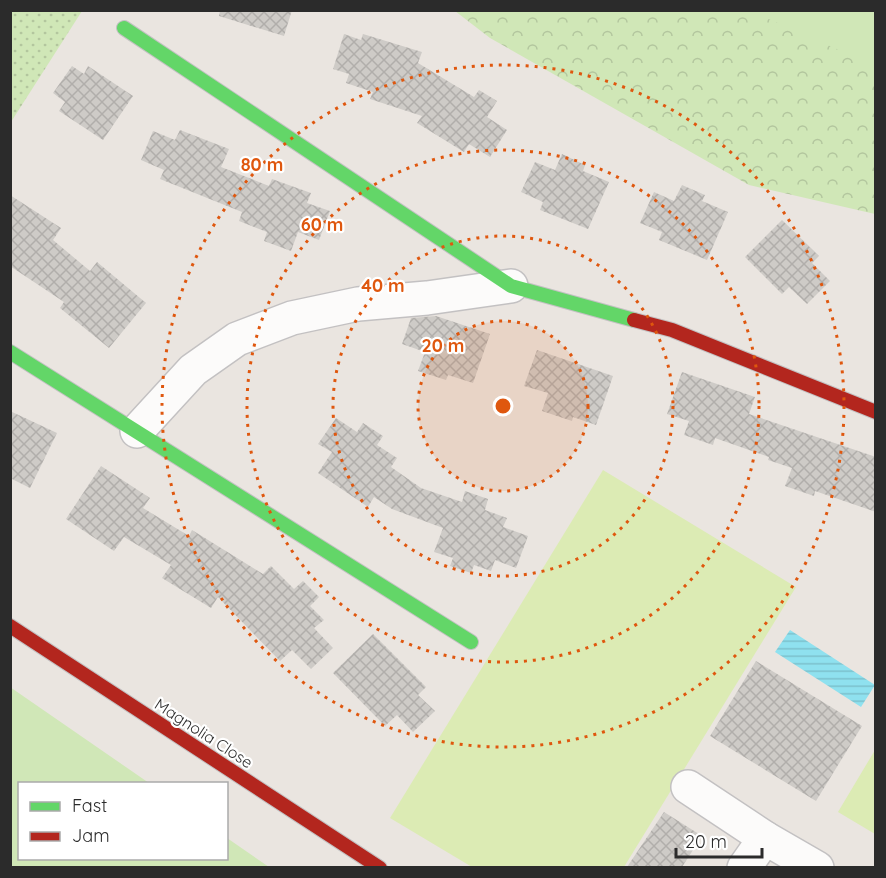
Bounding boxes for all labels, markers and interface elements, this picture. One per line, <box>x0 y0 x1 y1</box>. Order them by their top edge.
text: 80 m <box>241 153 283 176</box>
text: 60 m <box>301 213 343 236</box>
text: 40 m <box>361 274 405 297</box>
text: 20 m <box>422 334 464 357</box>
centre of rings <box>493 396 513 416</box>
street label: Magnolia Close <box>151 694 257 772</box>
legend <box>18 782 228 860</box>
text: Fast <box>72 794 107 817</box>
scale bar <box>676 821 762 859</box>
text: Jam <box>72 824 110 847</box>
text: 20 m <box>685 830 727 853</box>

